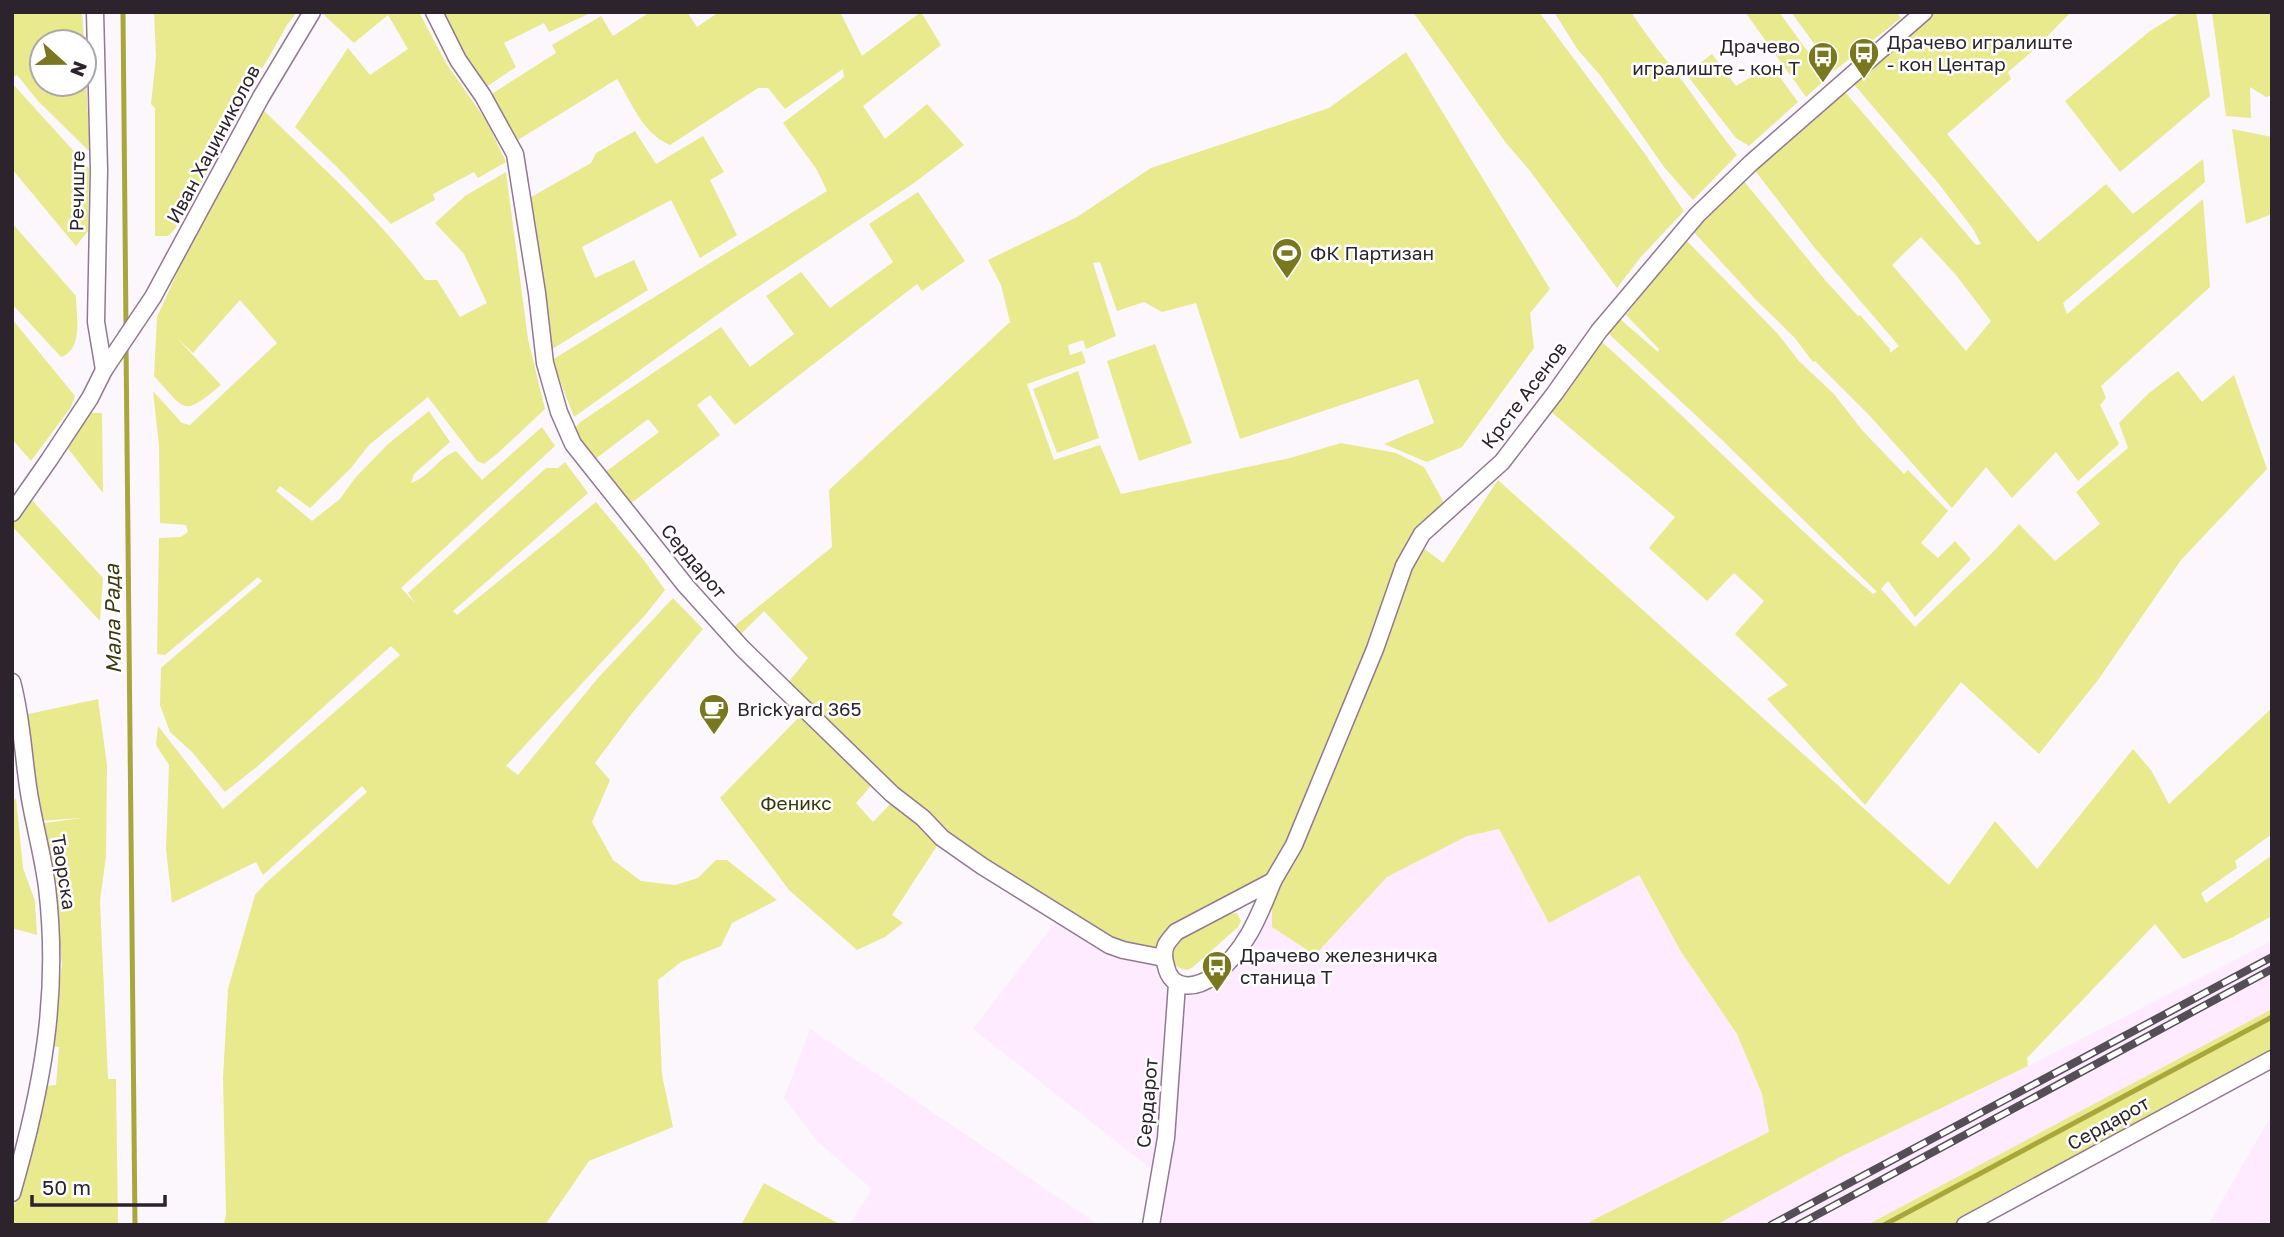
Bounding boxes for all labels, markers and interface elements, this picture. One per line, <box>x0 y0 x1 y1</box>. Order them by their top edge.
north arrow <box>28 28 98 98</box>
place label: Драчево игралиште - кон Центар <box>1887 30 2073 75</box>
place label: Драчево игралиште - кон T <box>1632 34 1800 79</box>
bus stop icon: Драчево игралиште - кон Центар <box>1847 36 1881 80</box>
bus stop icon: Драчево игралиште - кон T <box>1806 40 1840 84</box>
text: N <box>66 58 93 80</box>
street label: Иван Хаџиниколов <box>161 61 264 227</box>
street label: Речиште <box>64 150 89 232</box>
sports icon: ФК Партизан <box>1270 236 1304 280</box>
place label: ФК Партизан <box>1310 241 1434 264</box>
street label: Крсте Асенов <box>1476 337 1571 453</box>
street label: Сердарот <box>657 519 732 603</box>
water label: Мала Рада <box>98 563 126 674</box>
cafe icon: Brickyard 365 <box>697 692 731 736</box>
place label: Brickyard 365 <box>737 697 862 720</box>
park label: Феникс <box>760 791 832 814</box>
street label: Таорска <box>47 833 82 911</box>
place label: Драчево железничка станица Т <box>1240 943 1438 988</box>
bus stop icon: Драчево железничка станица Т <box>1200 949 1234 993</box>
street label: Сердарот <box>1131 1057 1162 1149</box>
street label: Сердарот <box>2063 1091 2153 1154</box>
scale bar <box>32 1164 164 1208</box>
text: 50 m <box>42 1174 91 1200</box>

